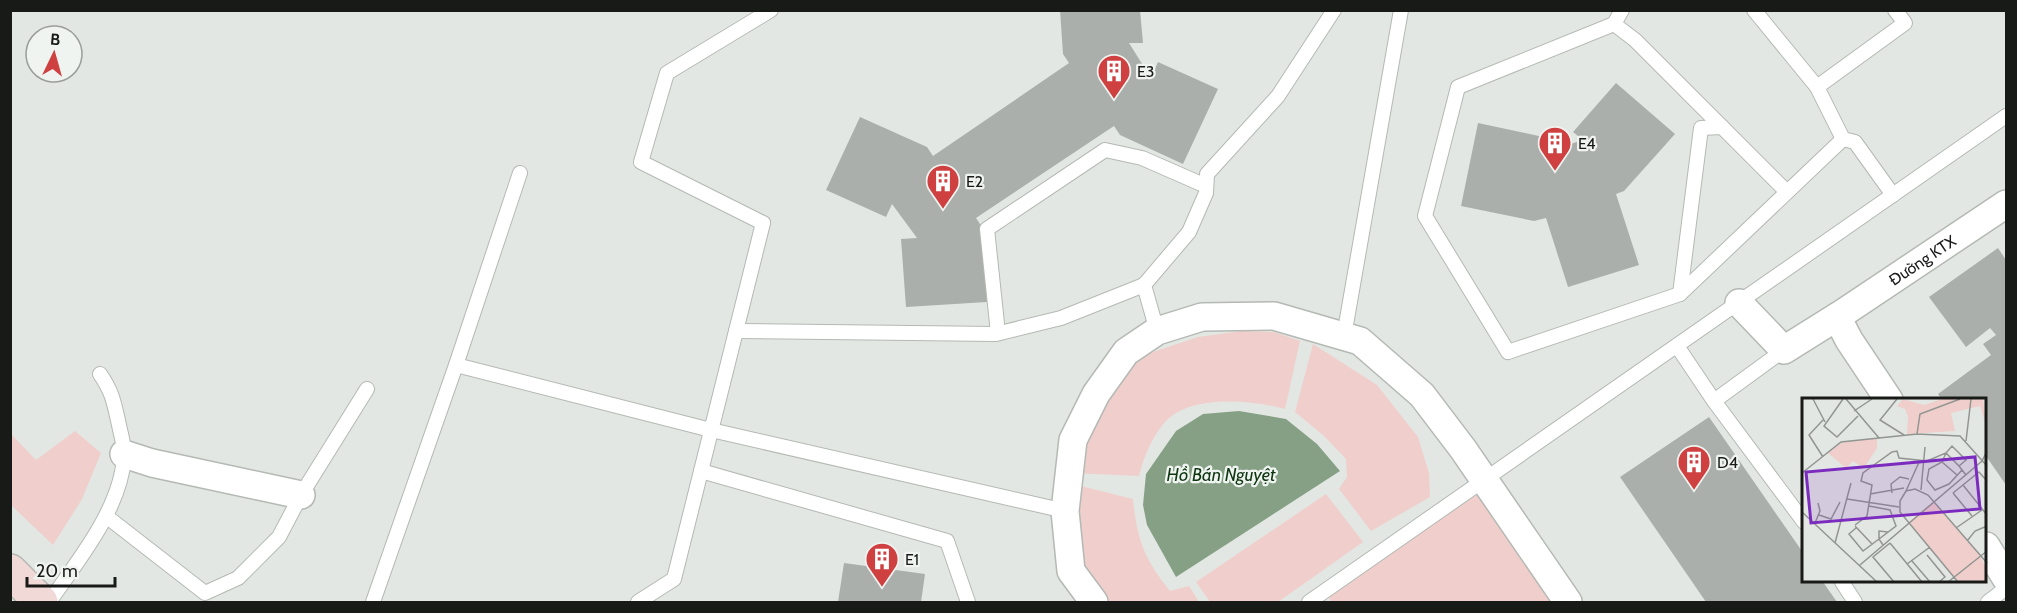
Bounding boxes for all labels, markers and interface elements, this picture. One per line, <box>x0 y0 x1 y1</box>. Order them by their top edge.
north arrow <box>24 24 84 84</box>
text: B <box>49 30 61 49</box>
building icon: E3 <box>1096 53 1132 100</box>
place label: E3 <box>1137 62 1155 81</box>
building icon: E4 <box>1537 125 1573 172</box>
place label: E4 <box>1578 134 1596 153</box>
building icon: E2 <box>925 163 961 210</box>
place label: E2 <box>966 172 983 191</box>
street label: Đường KTX <box>1885 231 1960 290</box>
inset map <box>1802 398 1987 583</box>
building icon: D4 <box>1676 444 1712 491</box>
place label: D4 <box>1717 453 1738 472</box>
water label: Hồ Bán Nguyệt <box>1167 464 1276 486</box>
building icon: E1 <box>864 541 900 588</box>
scale bar <box>27 550 116 588</box>
place label: E1 <box>905 550 919 569</box>
text: 20 m <box>36 560 78 582</box>

